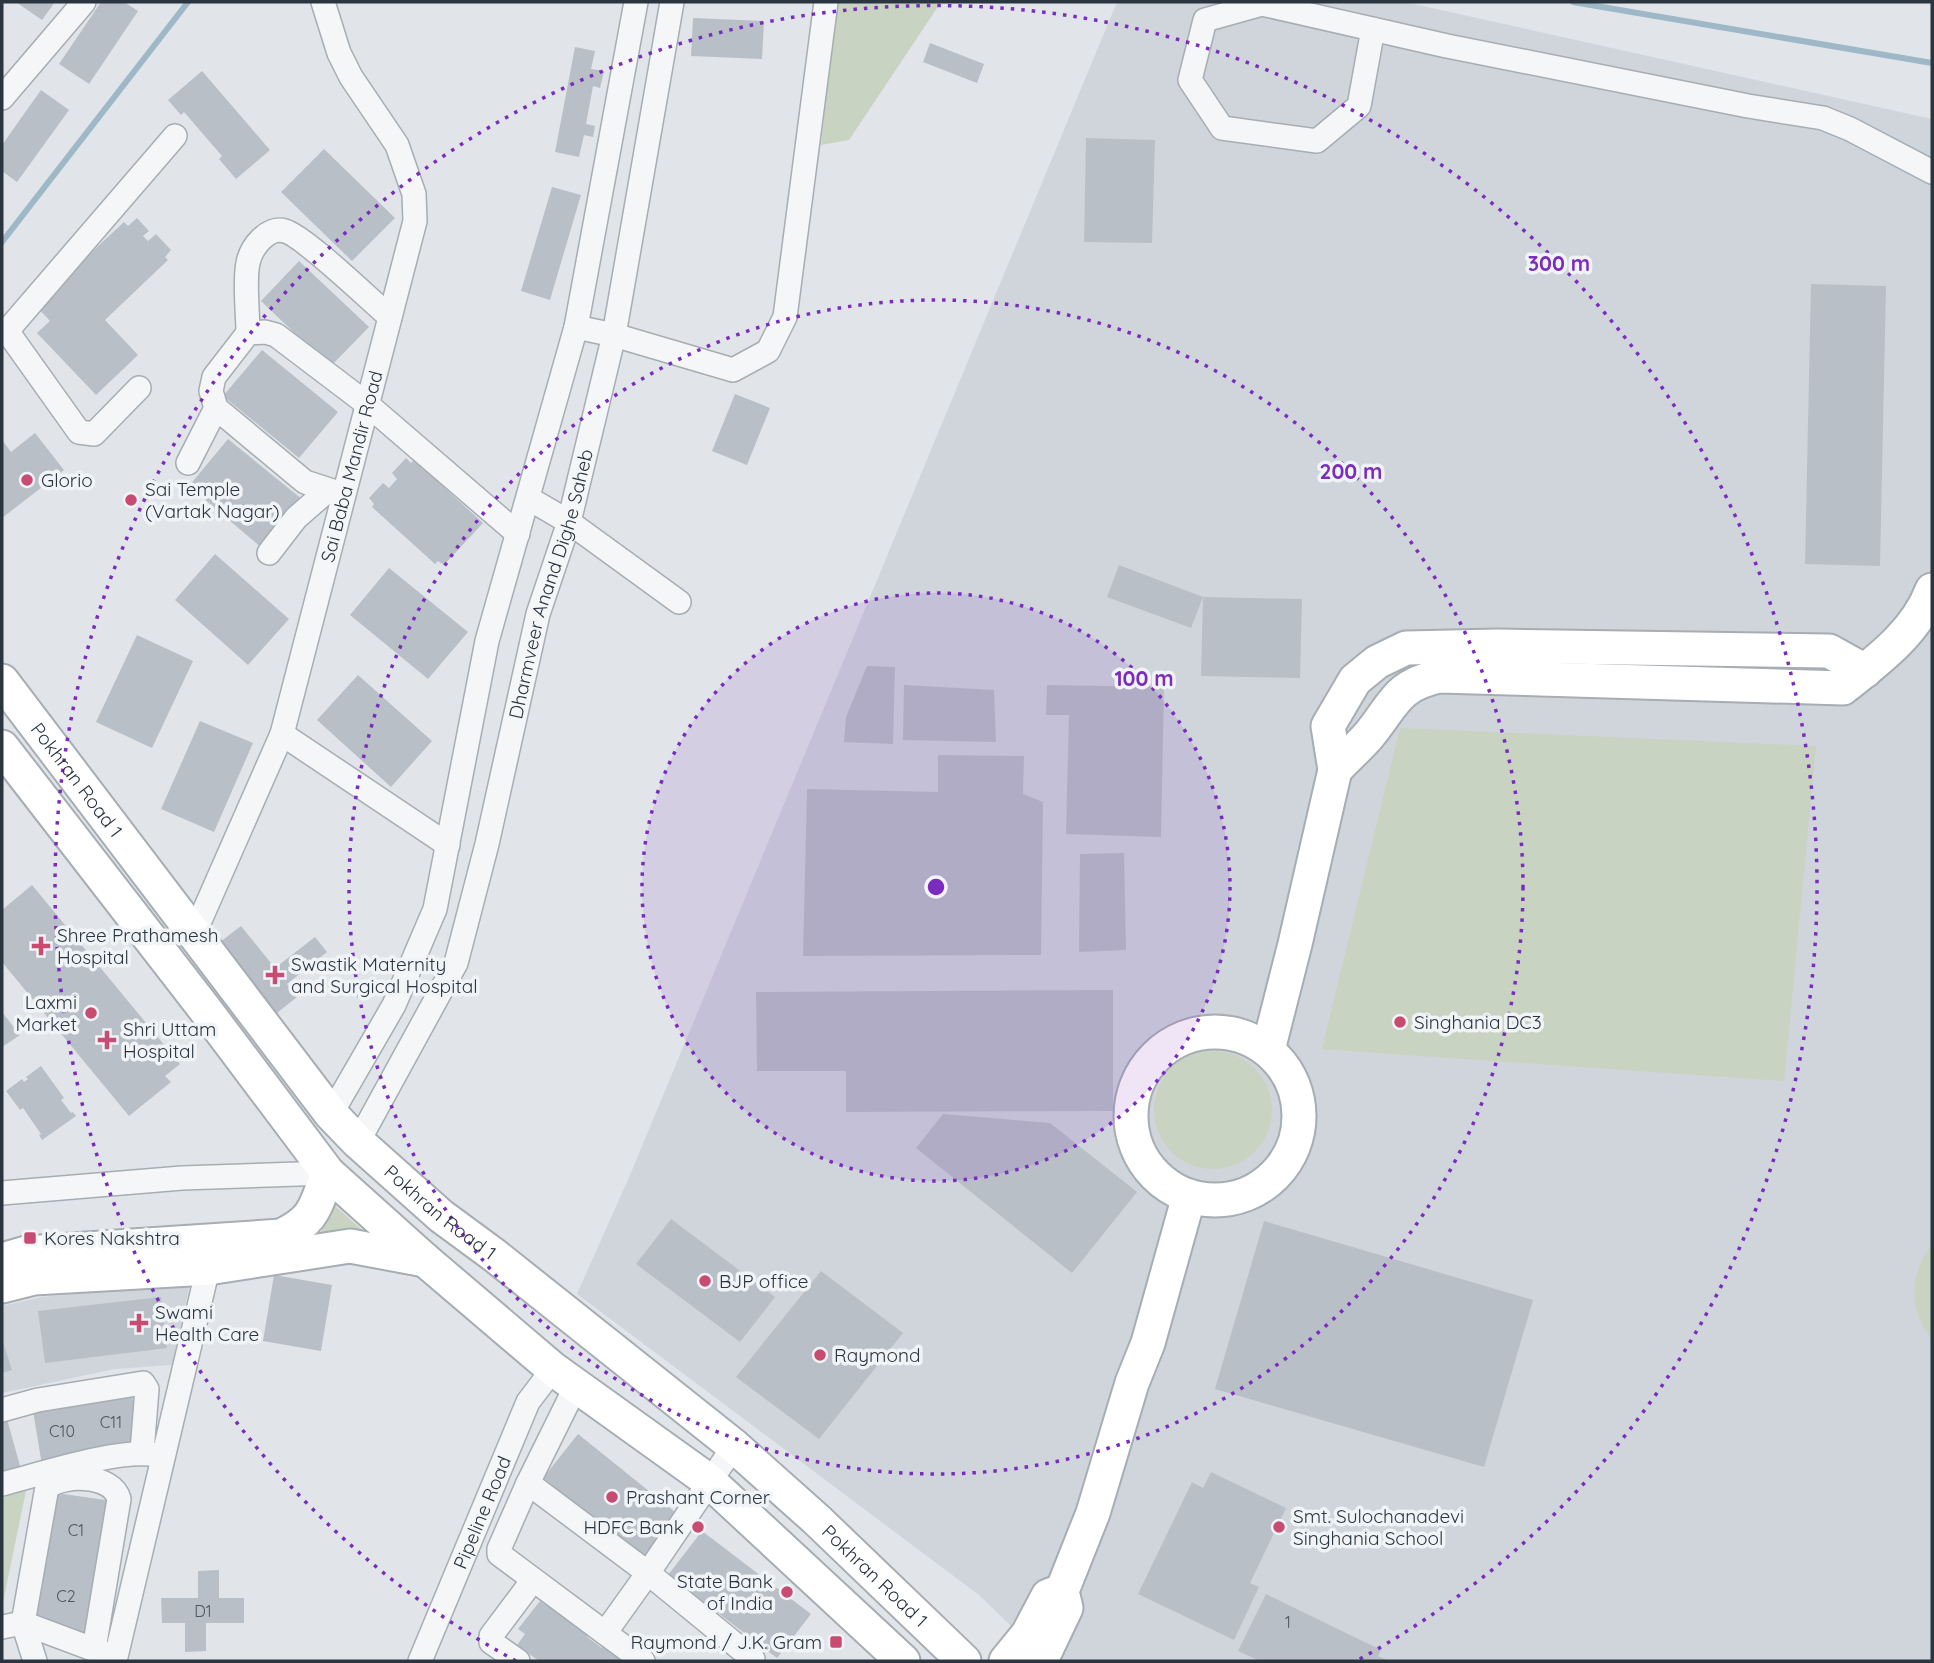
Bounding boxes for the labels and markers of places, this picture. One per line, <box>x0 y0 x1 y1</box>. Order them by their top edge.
place label: Glorio <box>41 468 93 492</box>
marker: Glorio <box>19 472 35 488</box>
place label: Sai Temple (Vartak Nagar) <box>145 477 280 523</box>
marker: Sai Temple (Vartak Nagar) <box>123 492 139 508</box>
centre of rings <box>924 875 948 899</box>
place label: Shree Prathamesh Hospital <box>57 923 218 969</box>
marker: Shree Prathamesh Hospital <box>31 936 51 956</box>
place label: Swastik Maternity and Surgical Hospital <box>291 952 478 998</box>
marker: Swastik Maternity and Surgical Hospital <box>265 965 285 985</box>
place label: Laxmi Market <box>16 990 77 1036</box>
marker: Laxmi Market <box>83 1005 99 1021</box>
place label: Singhania DC3 <box>1414 1010 1542 1034</box>
marker: Singhania DC3 <box>1392 1014 1408 1030</box>
place label: Shri Uttam Hospital <box>123 1017 216 1063</box>
marker: Shri Uttam Hospital <box>97 1030 117 1050</box>
place label: Kores Nakshtra <box>44 1226 180 1250</box>
marker: Kores Nakshtra <box>22 1230 38 1246</box>
place label: BJP office <box>719 1269 809 1293</box>
marker: BJP office <box>697 1273 713 1289</box>
place label: Swami Health Care <box>155 1300 259 1346</box>
marker: Swami Health Care <box>129 1313 149 1333</box>
place label: Raymond <box>834 1343 920 1367</box>
marker: Raymond <box>812 1347 828 1363</box>
place label: Prashant Corner <box>626 1485 771 1509</box>
marker: Prashant Corner <box>604 1489 620 1505</box>
place label: Smt. Sulochanadevi Singhania School <box>1293 1504 1464 1550</box>
place label: HDFC Bank <box>583 1515 684 1539</box>
marker: HDFC Bank <box>690 1519 706 1535</box>
marker: Smt. Sulochanadevi Singhania School <box>1271 1519 1287 1535</box>
place label: State Bank of India <box>677 1569 773 1615</box>
marker: State Bank of India <box>779 1584 795 1600</box>
place label: Raymond / J.K. Gram <box>630 1630 822 1654</box>
marker: Raymond / J.K. Gram <box>828 1634 844 1650</box>

